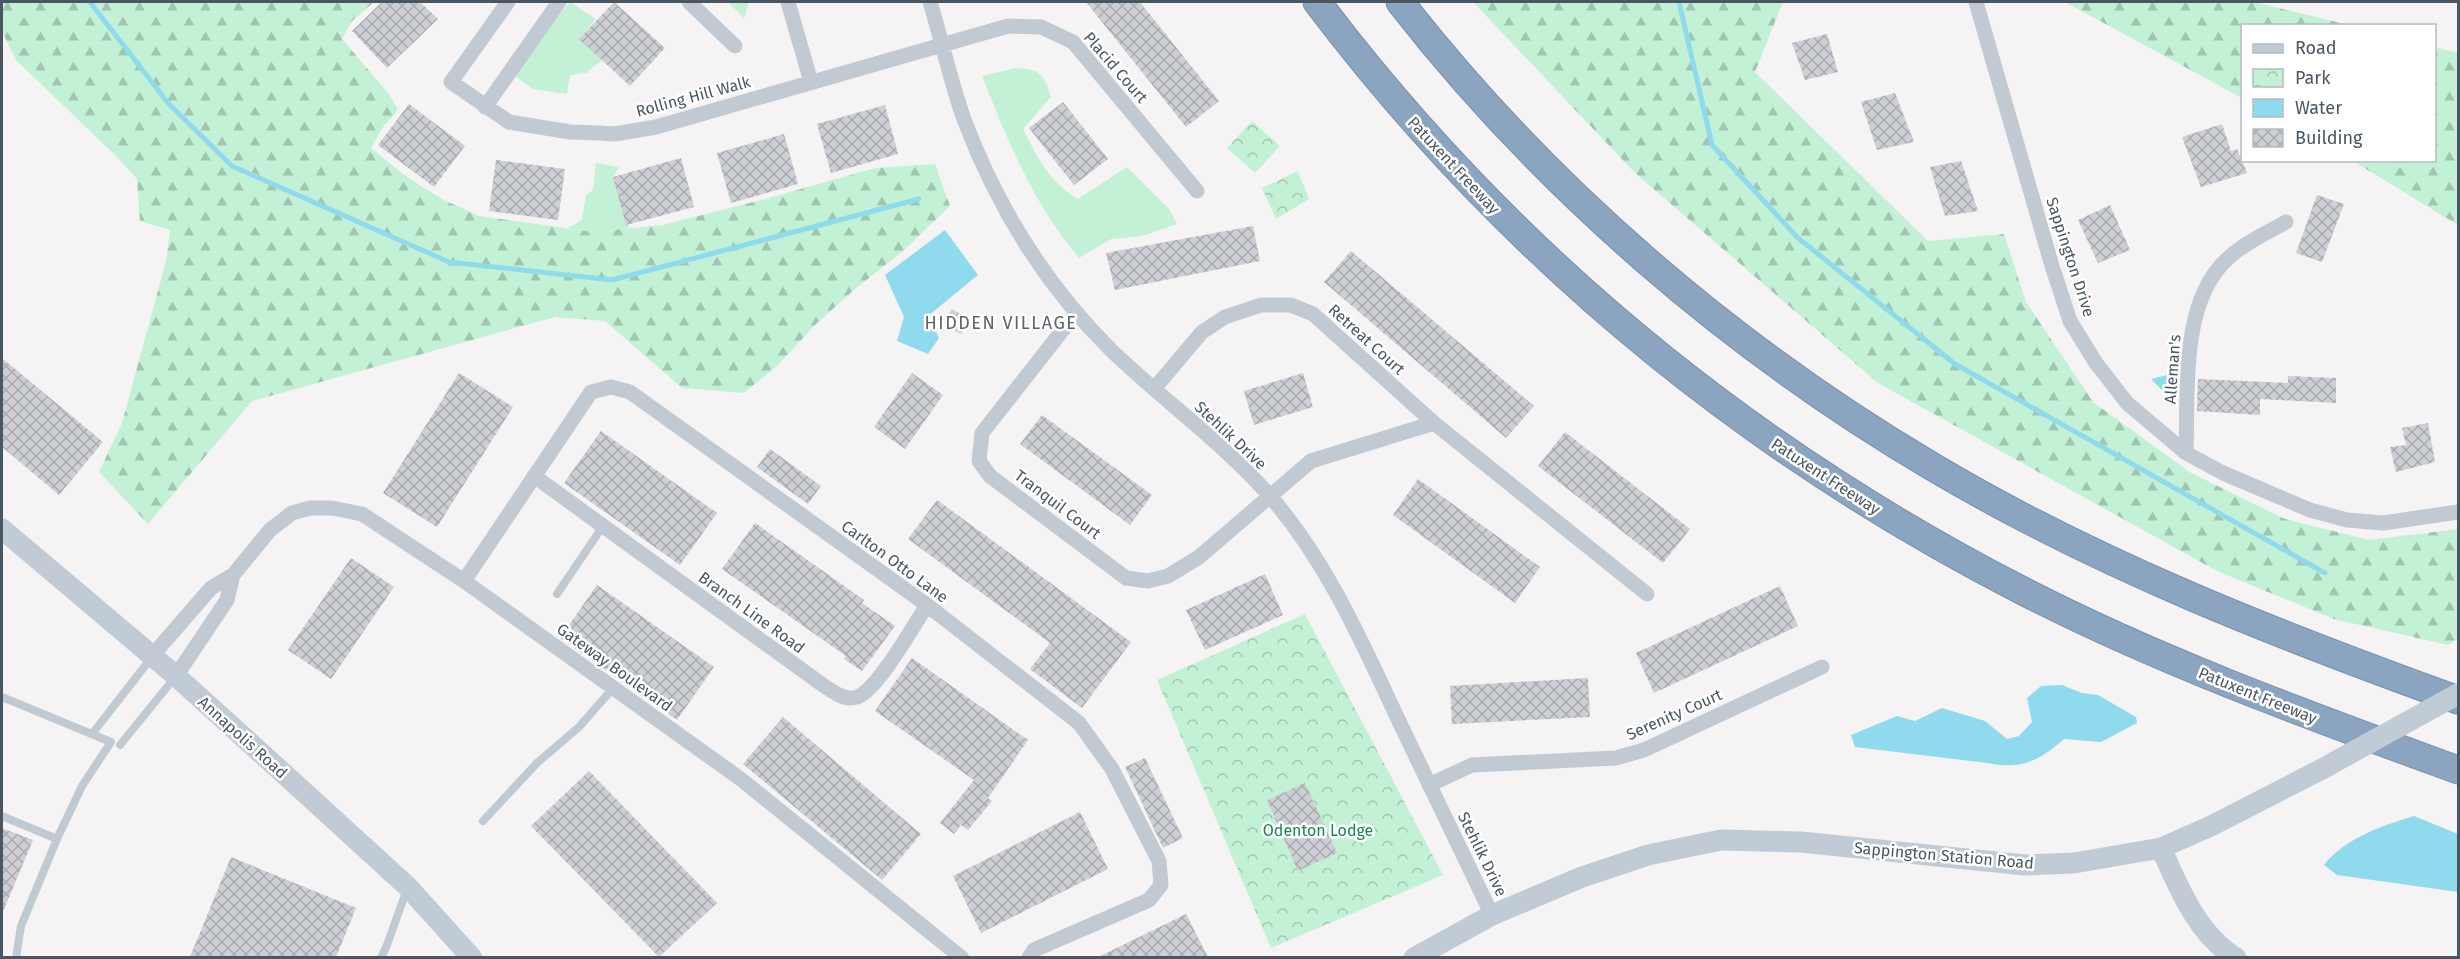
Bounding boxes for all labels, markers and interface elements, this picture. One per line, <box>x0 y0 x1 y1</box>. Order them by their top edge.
legend <box>2241 24 2436 162</box>
street label: Placid Court <box>1080 28 1152 107</box>
text: Road <box>2295 37 2337 59</box>
text: Park <box>2295 67 2331 89</box>
street label: Rolling Hill Walk <box>634 72 753 121</box>
text: Water <box>2295 97 2342 119</box>
street label: Patuxent Freeway <box>1404 113 1504 218</box>
text: Building <box>2295 127 2363 149</box>
street label: Sappington Drive <box>2042 195 2099 319</box>
street label: Retreat Court <box>1325 300 1409 379</box>
district label: HIDDEN VILLAGE <box>925 312 1077 334</box>
street label: Alleman's <box>2161 334 2184 404</box>
street label: Stehlik Drive <box>1191 397 1271 474</box>
street label: Patuxent Freeway <box>1768 434 1884 519</box>
street label: Tranquil Court <box>1011 466 1105 543</box>
street label: Carlton Otto Lane <box>838 516 952 607</box>
street label: Branch Line Road <box>695 568 808 657</box>
street label: Gateway Boulevard <box>553 619 676 716</box>
street label: Patuxent Freeway <box>2196 663 2320 728</box>
street label: Serenity Court <box>1623 685 1725 744</box>
street label: Annapolis Road <box>194 692 291 782</box>
street label: Stehlik Drive <box>1454 809 1511 900</box>
park label: Odenton Lodge <box>1263 821 1373 840</box>
street label: Sappington Station Road <box>1853 838 2035 873</box>

